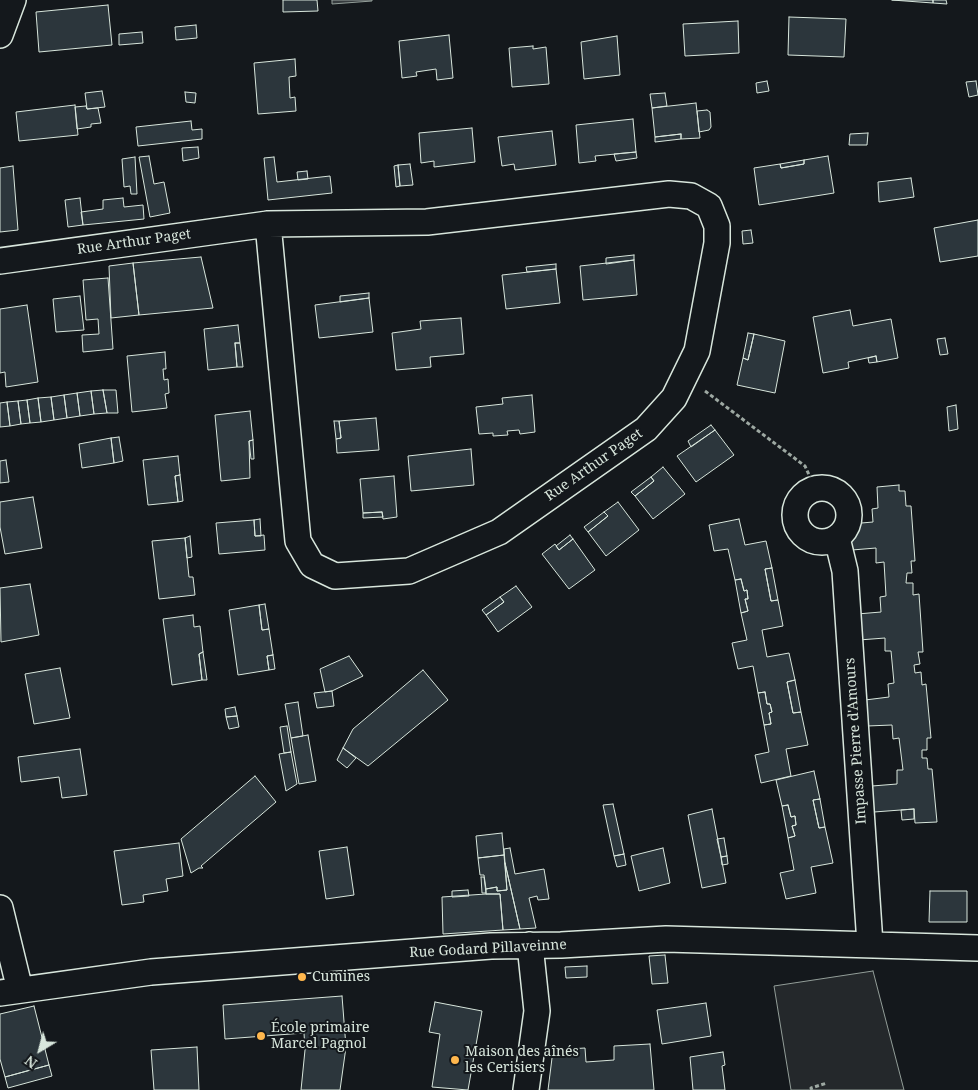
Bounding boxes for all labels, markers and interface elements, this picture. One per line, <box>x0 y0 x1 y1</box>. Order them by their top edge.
street label: Rue Arthur Paget <box>76 226 192 258</box>
street label: Rue Arthur Paget <box>542 425 646 505</box>
street label: Impasse Pierre d'Amours <box>842 657 870 825</box>
street label: Rue Godard Pillaveinne <box>409 936 567 962</box>
place label: Cumines <box>312 969 370 985</box>
marker: Cumines <box>296 971 308 983</box>
place label: École primaire Marcel Pagnol <box>271 1020 370 1052</box>
north arrow <box>15 1025 65 1075</box>
marker: École primaire Marcel Pagnol <box>255 1030 267 1042</box>
place label: Maison des aînés les Cerisiers <box>465 1044 579 1076</box>
text: N <box>21 1051 41 1073</box>
marker: Maison des aînés les Cerisiers <box>449 1054 461 1066</box>

